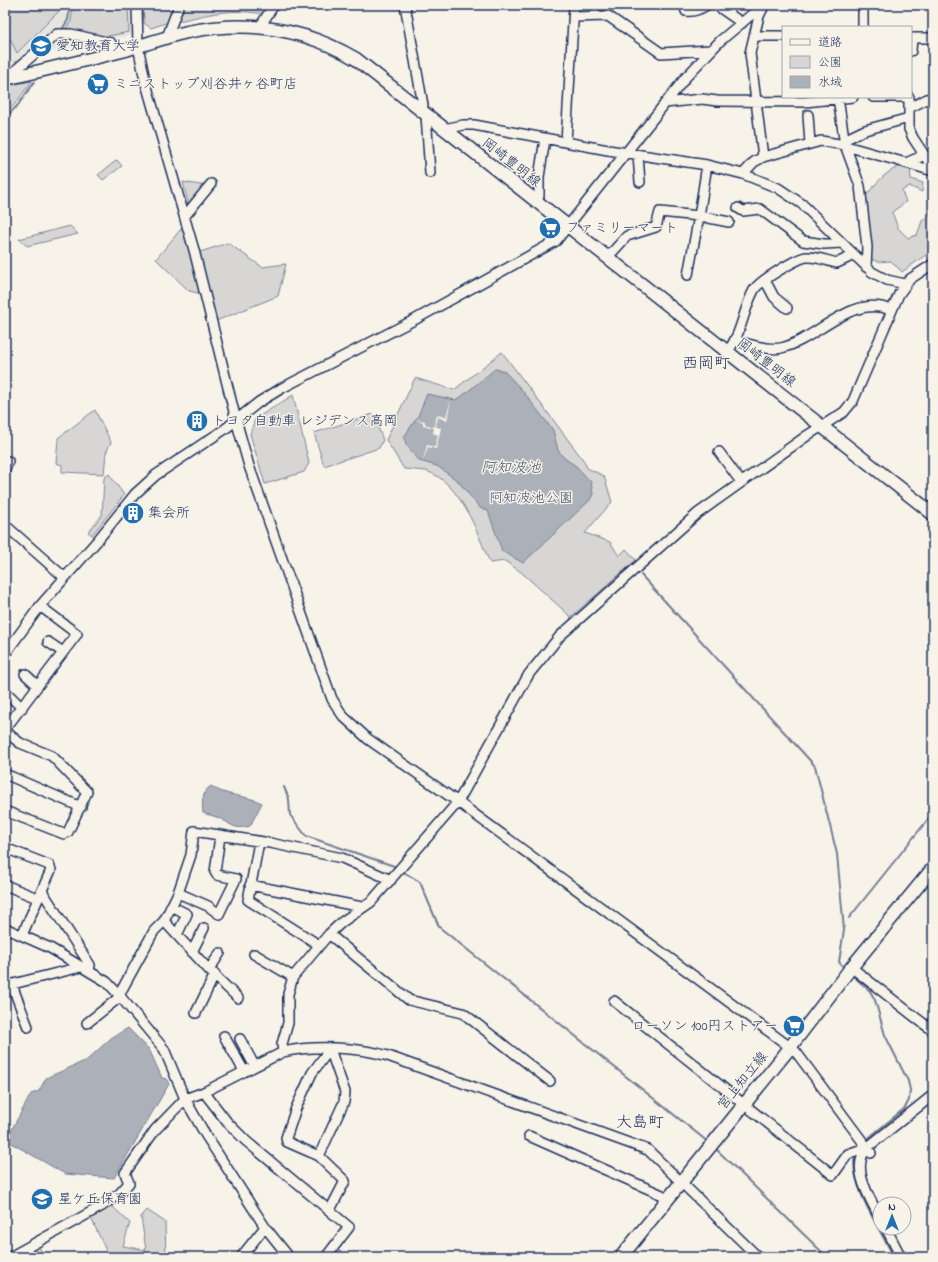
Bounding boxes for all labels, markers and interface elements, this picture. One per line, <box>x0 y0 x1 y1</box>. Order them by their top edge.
legend <box>782 26 912 98</box>
school or university icon: 愛知教育大学 <box>28 33 54 59</box>
text: 道路 <box>818 34 842 52</box>
place label: 愛知教育大学 <box>56 36 140 57</box>
text: 公園 <box>818 54 842 72</box>
supermarket icon: ミニストップ刈谷井ヶ谷町店 <box>85 71 111 97</box>
place label: ミニストップ刈谷井ヶ谷町店 <box>114 74 297 95</box>
text: 水域 <box>818 74 842 92</box>
street label: 岡崎豊明線 <box>477 133 545 193</box>
supermarket icon: ファミリーマート <box>537 215 563 241</box>
place label: ファミリーマート <box>566 218 678 239</box>
street label: 岡崎豊明線 <box>732 333 800 393</box>
district label: 西岡町 <box>682 352 730 376</box>
building icon: トヨタ自動車 レジデンス高岡 <box>184 408 210 434</box>
place label: トヨタ自動車 レジデンス高岡 <box>212 411 398 432</box>
water label: 阿知波池 <box>481 457 542 479</box>
park label: 阿知波池公園 <box>489 488 573 509</box>
building icon: 集会所 <box>120 500 146 526</box>
place label: 集会所 <box>148 503 190 524</box>
supermarket icon: ローソン 100円ストアー <box>781 1013 807 1039</box>
place label: ローソン 100円ストアー <box>631 1016 778 1037</box>
street label: 宮上知立線 <box>713 1047 773 1115</box>
district label: 大島町 <box>616 1111 664 1135</box>
school or university icon: 星ケ丘保育園 <box>29 1186 55 1212</box>
place label: 星ケ丘保育園 <box>58 1189 142 1210</box>
north arrow <box>872 1196 912 1236</box>
text: N <box>888 1199 896 1215</box>

